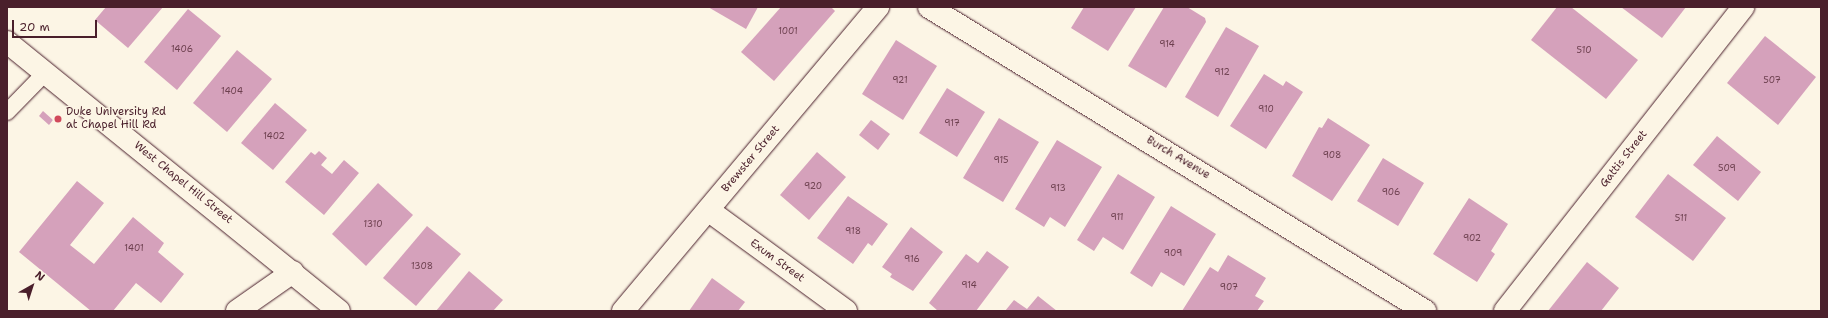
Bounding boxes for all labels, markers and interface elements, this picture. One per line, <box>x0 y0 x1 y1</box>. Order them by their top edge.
scale bar <box>14 12 99 38</box>
text: 20 m <box>19 19 50 35</box>
house number: 1001 <box>778 26 798 36</box>
house number: 914 <box>1159 39 1175 49</box>
house number: 1406 <box>171 44 193 54</box>
house number: 510 <box>1577 45 1591 55</box>
house number: 912 <box>1214 67 1230 77</box>
house number: 921 <box>892 75 908 85</box>
house number: 507 <box>1763 75 1781 85</box>
house number: 1404 <box>221 86 243 96</box>
house number: 910 <box>1258 104 1274 114</box>
place label: Duke University Rd at Chapel Hill Rd <box>66 106 166 132</box>
marker: Duke University Rd at Chapel Hill Rd <box>53 114 63 124</box>
house number: 917 <box>944 118 960 128</box>
street label: Brewster Street <box>719 123 783 195</box>
street label: Gattis Street <box>1598 128 1650 190</box>
house number: 1402 <box>263 131 285 141</box>
street label: Burch Avenue <box>1144 134 1212 182</box>
street label: West Chapel Hill Street <box>131 139 235 227</box>
house number: 908 <box>1323 150 1341 160</box>
house number: 915 <box>993 155 1009 165</box>
house number: 509 <box>1718 163 1736 173</box>
house number: 920 <box>804 181 822 191</box>
house number: 913 <box>1050 183 1066 193</box>
house number: 906 <box>1382 187 1400 197</box>
house number: 911 <box>1110 212 1124 222</box>
house number: 511 <box>1675 213 1687 223</box>
house number: 1310 <box>364 219 382 229</box>
house number: 918 <box>845 226 861 236</box>
house number: 902 <box>1463 233 1481 243</box>
street label: Exum Street <box>747 237 807 285</box>
house number: 1401 <box>124 243 144 253</box>
house number: 909 <box>1164 248 1182 258</box>
house number: 916 <box>904 254 920 264</box>
house number: 1308 <box>411 261 433 271</box>
north arrow <box>12 266 52 306</box>
text: N <box>32 268 48 285</box>
house number: 914 <box>961 280 977 290</box>
house number: 907 <box>1220 282 1238 292</box>

